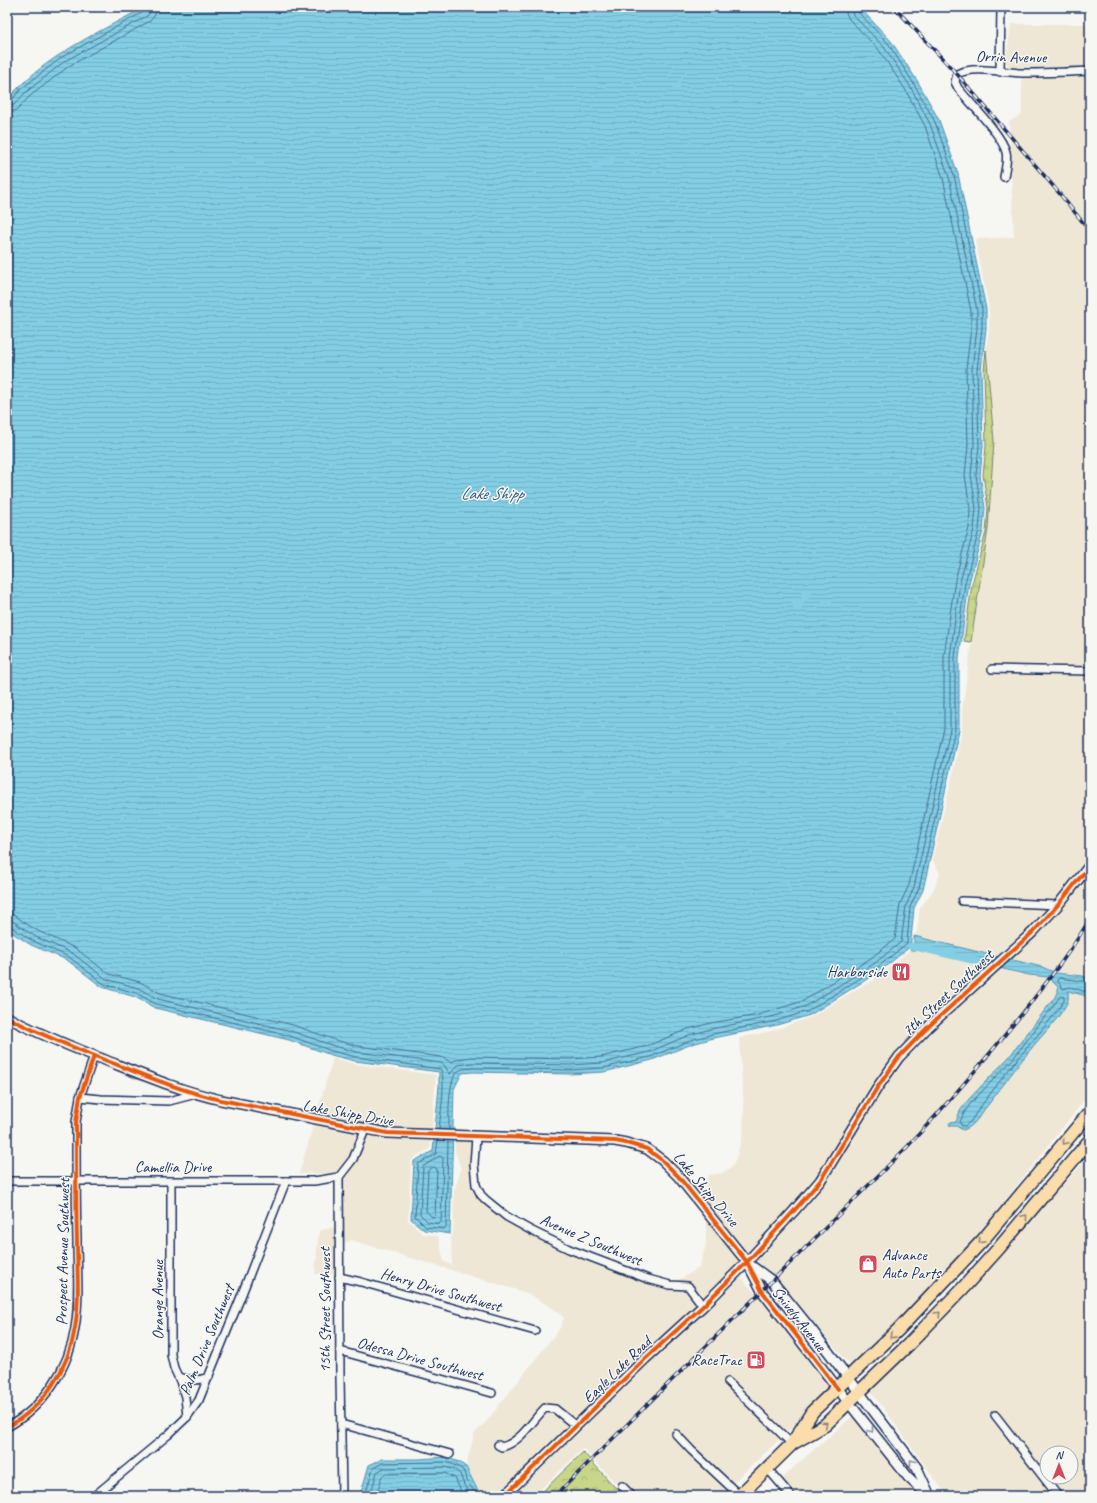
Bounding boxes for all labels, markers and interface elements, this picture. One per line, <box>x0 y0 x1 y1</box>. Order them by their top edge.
street label: Orrin Avenue <box>976 46 1048 68</box>
water label: Lake Shipp <box>461 483 526 504</box>
street label: 7th Street Southwest <box>898 944 999 1041</box>
restaurant icon: Harborside <box>890 961 912 983</box>
place label: Harborside <box>827 962 889 982</box>
street label: Lake Shipp Drive <box>301 1095 396 1131</box>
one-way arrow <box>1062 1137 1069 1145</box>
street label: Lake Shipp Drive <box>669 1148 744 1232</box>
street label: Camellia Drive <box>135 1157 213 1177</box>
street label: Prospect Avenue Southwest <box>52 1177 74 1326</box>
street label: Avenue Z Southwest <box>537 1210 647 1271</box>
one-way arrow <box>1021 1214 1028 1222</box>
one-way arrow <box>979 1237 986 1244</box>
place label: Advance Auto Parts <box>882 1245 942 1283</box>
street label: 15th Street Southwest <box>315 1246 335 1373</box>
shop icon: Advance Auto Parts <box>857 1253 879 1275</box>
street label: Orange Avenue <box>148 1259 168 1340</box>
street label: Henry Drive Southwest <box>378 1263 505 1317</box>
street label: Palm Drive Southwest <box>175 1279 240 1398</box>
street label: Snively Avenue <box>767 1282 832 1357</box>
one-way arrow <box>934 1311 941 1319</box>
street label: Eagle Lake Road <box>579 1330 657 1408</box>
one-way arrow <box>889 1331 897 1339</box>
street label: Odessa Drive Southwest <box>355 1333 487 1386</box>
fuel station icon: RaceTrac <box>745 1349 767 1371</box>
place label: RaceTrac <box>691 1350 743 1370</box>
one-way arrow <box>821 1422 828 1429</box>
one-way arrow <box>866 1426 873 1433</box>
north arrow <box>1039 1445 1079 1485</box>
text: N <box>1056 1448 1065 1462</box>
one-way arrow <box>910 1459 917 1466</box>

